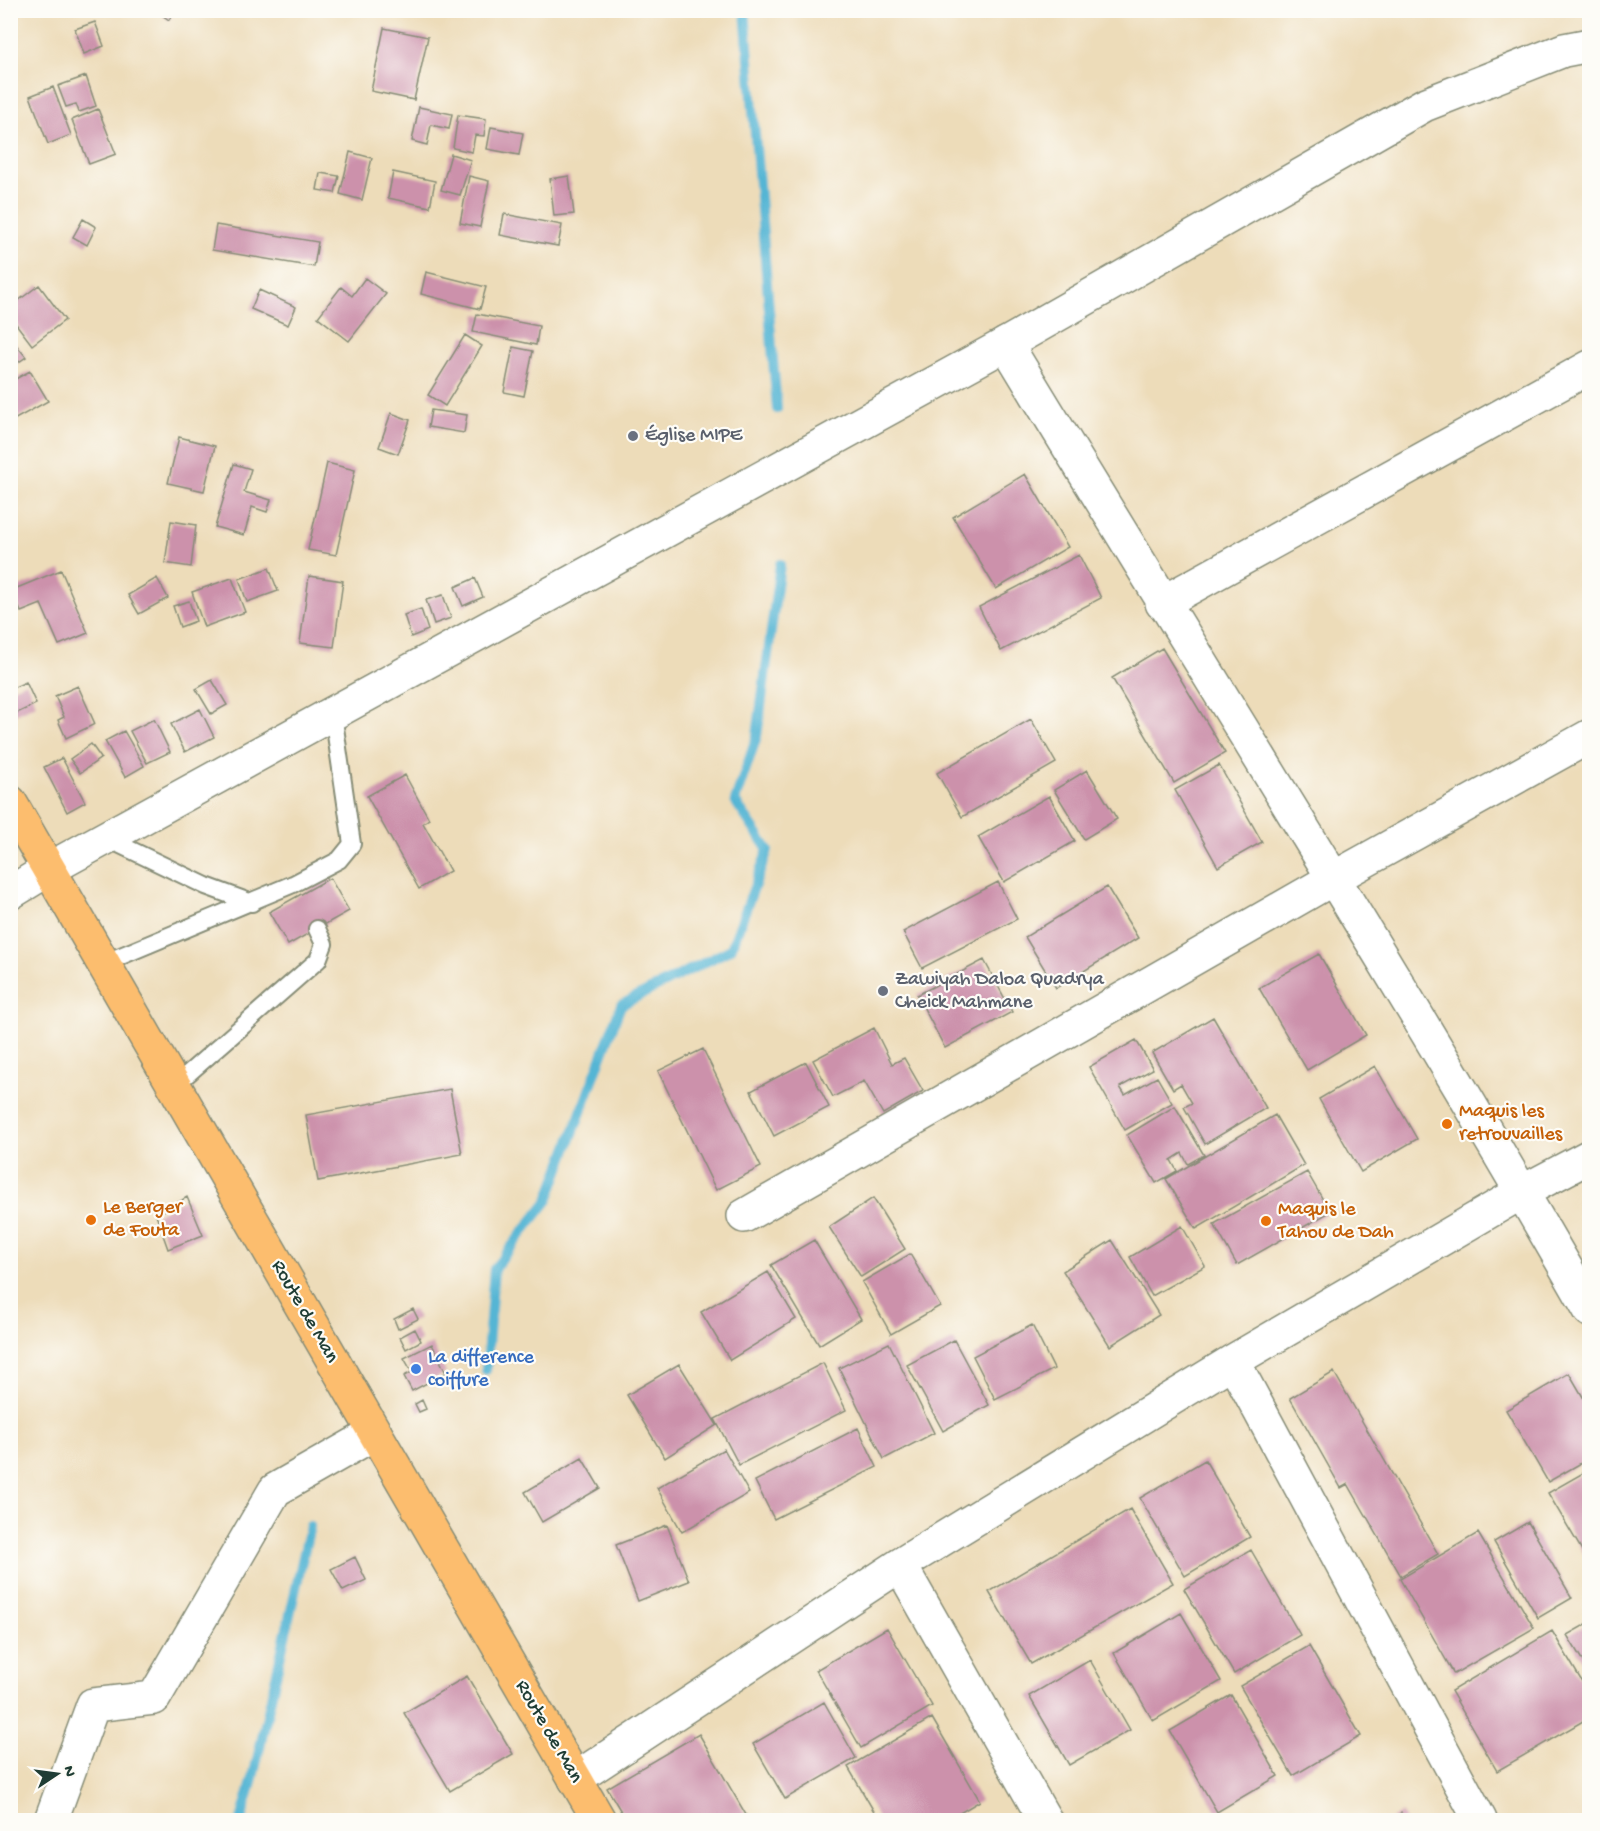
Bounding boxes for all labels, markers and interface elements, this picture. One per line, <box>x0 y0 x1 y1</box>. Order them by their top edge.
place label: Église MIPE <box>645 424 744 448</box>
marker: Église MIPE <box>626 429 640 443</box>
place label: Zawiyah Daloa Quadrya Cheick Mahmane <box>895 969 1105 1015</box>
marker: Zawiyah Daloa Quadrya Cheick Mahmane <box>876 984 890 998</box>
place label: Maquis les retrouvailles <box>1459 1101 1563 1147</box>
marker: Maquis les retrouvailles <box>1440 1117 1454 1131</box>
place label: Le Berger de Fouta <box>103 1197 184 1243</box>
place label: Maquis le Tahou de Dah <box>1277 1199 1394 1245</box>
marker: Le Berger de Fouta <box>84 1213 98 1227</box>
marker: Maquis le Tahou de Dah <box>1259 1214 1273 1228</box>
street label: Route de Man <box>265 1257 343 1368</box>
place label: La difference coiffure <box>428 1347 534 1393</box>
marker: La difference coiffure <box>409 1362 423 1376</box>
street label: Route de Man <box>509 1677 587 1788</box>
north arrow <box>27 1744 87 1804</box>
text: N <box>58 1764 79 1779</box>

